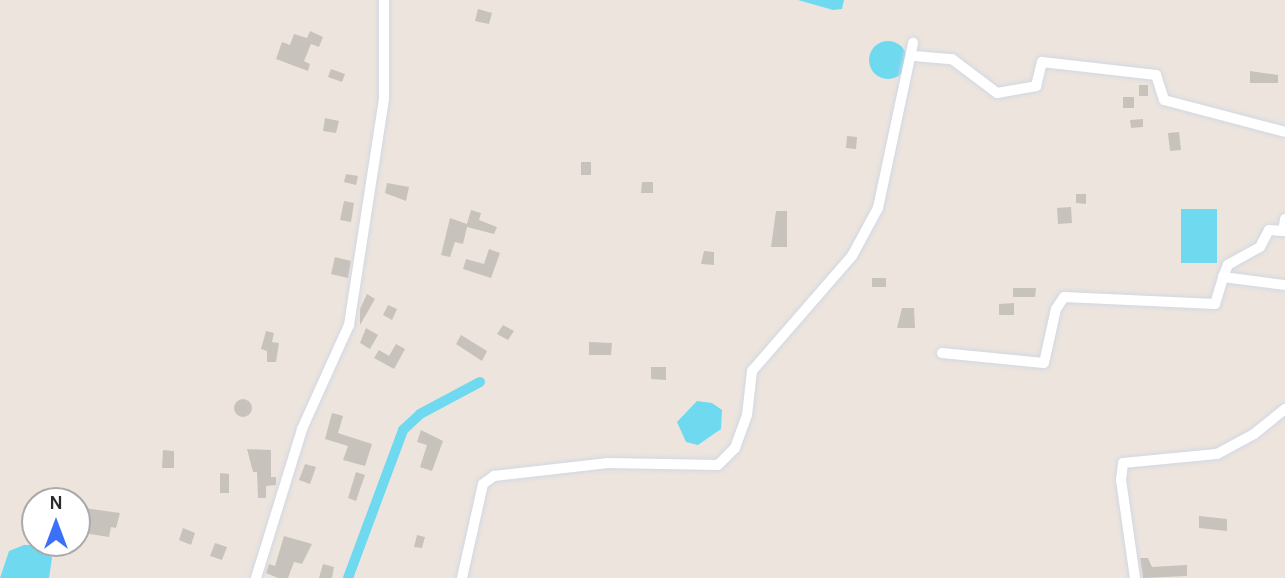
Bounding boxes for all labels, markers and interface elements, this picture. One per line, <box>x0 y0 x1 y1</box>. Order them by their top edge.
north arrow <box>21 487 91 557</box>
text: N <box>49 492 63 514</box>

